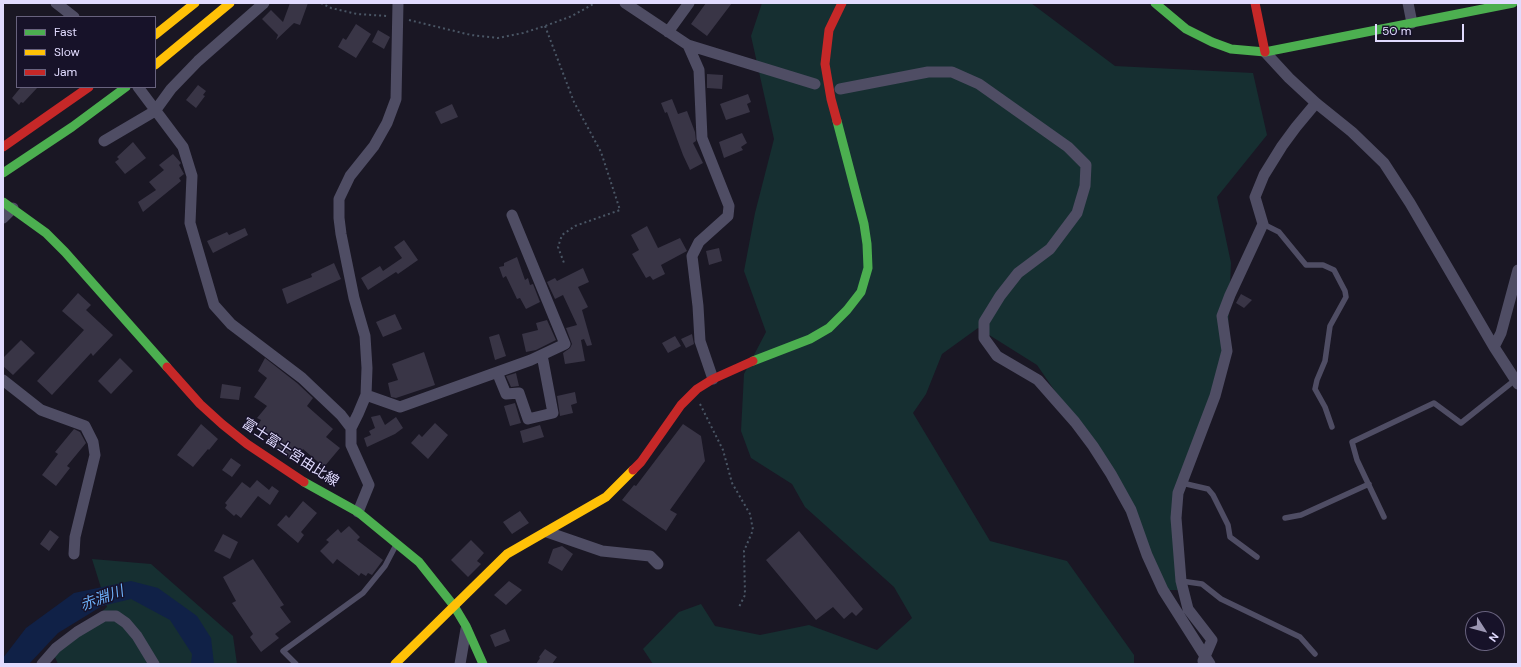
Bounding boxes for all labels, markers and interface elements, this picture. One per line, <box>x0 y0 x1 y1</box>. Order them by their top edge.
legend <box>16 16 156 88</box>
scale bar <box>1377 16 1466 42</box>
text: 50 m <box>1382 23 1411 39</box>
text: Fast <box>54 24 77 40</box>
text: Slow <box>54 44 80 60</box>
text: Jam <box>54 64 77 80</box>
street label: 富士富士宮由比線 <box>238 415 342 491</box>
water label: 赤淵川 <box>78 583 126 615</box>
north arrow <box>1465 611 1505 651</box>
text: N <box>1486 630 1502 645</box>

